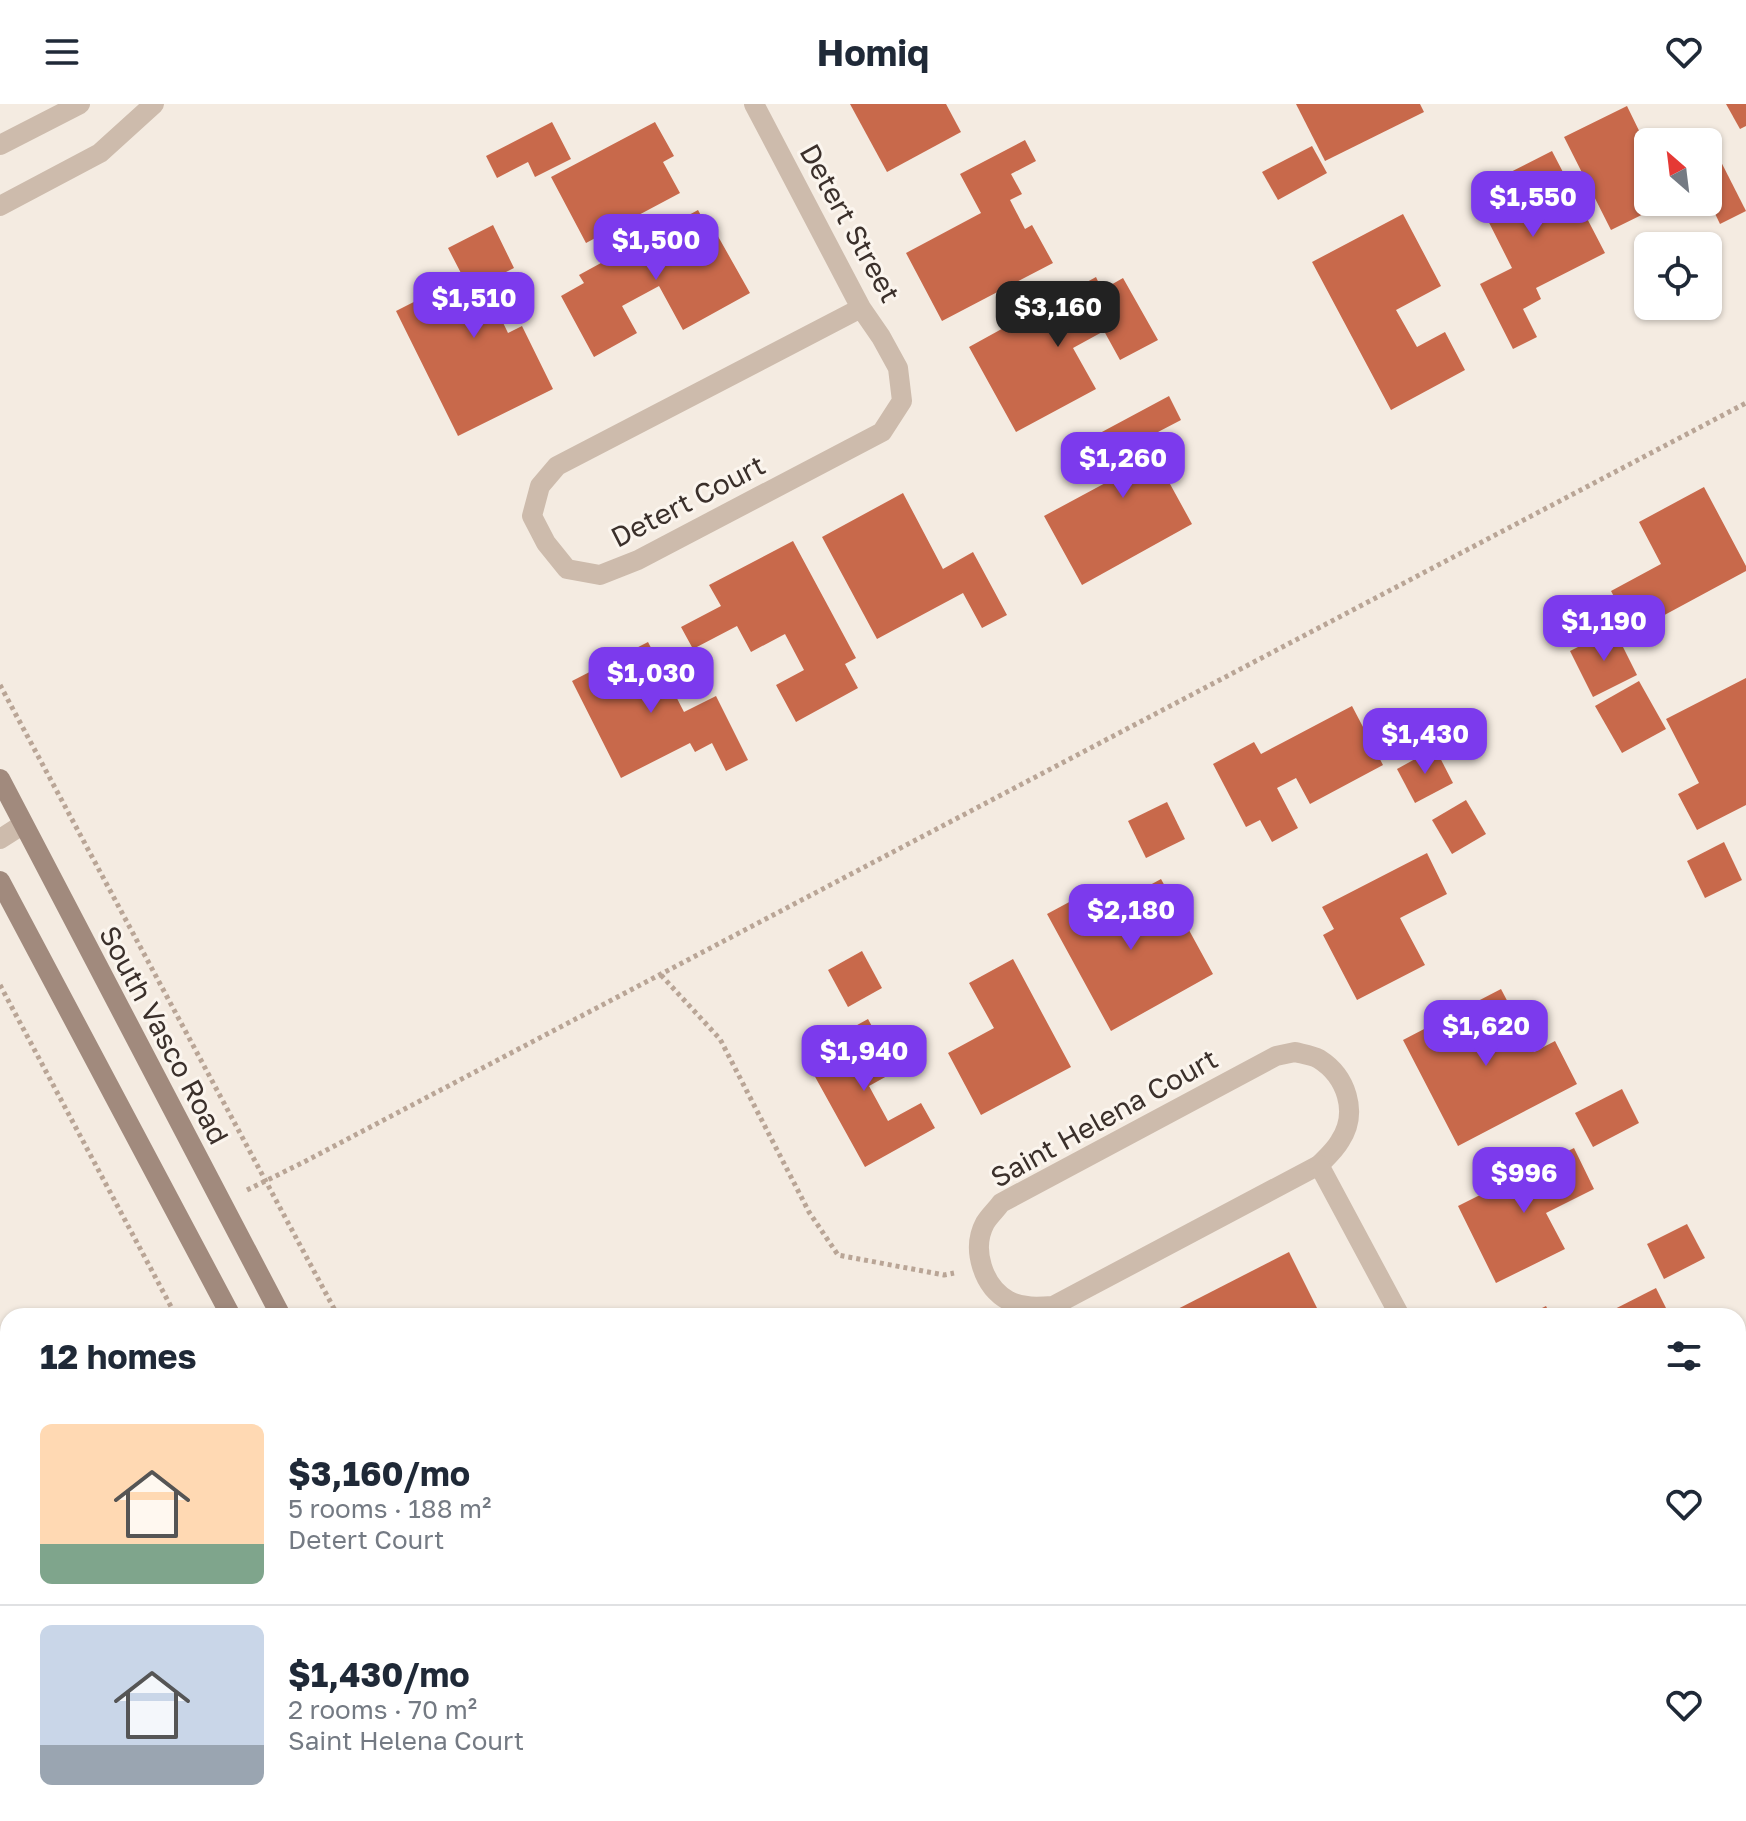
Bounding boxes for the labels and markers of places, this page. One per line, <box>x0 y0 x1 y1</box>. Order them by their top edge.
pin: $1,550 <box>1468 171 1598 239</box>
pin: $1,500 <box>591 214 721 282</box>
pin: $1,510 <box>409 272 539 340</box>
pin: $3,160 <box>993 281 1123 349</box>
pin: $1,260 <box>1058 432 1188 500</box>
pin: $1,190 <box>1539 595 1669 663</box>
pin: $1,030 <box>586 647 716 715</box>
pin: $1,430 <box>1360 708 1490 776</box>
pin: $2,180 <box>1066 884 1196 952</box>
pin: $1,620 <box>1421 1000 1551 1068</box>
pin: $1,940 <box>799 1025 929 1093</box>
pin: $996 <box>1477 1147 1571 1215</box>

